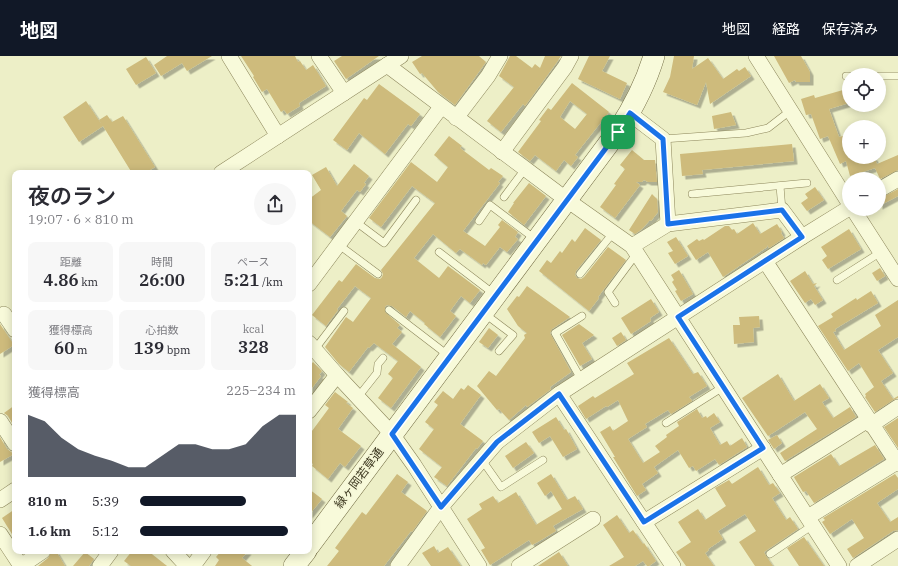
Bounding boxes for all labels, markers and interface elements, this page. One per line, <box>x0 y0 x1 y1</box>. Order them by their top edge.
text: 地図 <box>20 18 58 42</box>
text: 地図 <box>722 20 750 38</box>
text: 経路 <box>772 20 800 38</box>
text: 保存済み <box>822 20 878 38</box>
map controls <box>842 68 886 216</box>
button: locate <box>842 68 886 112</box>
pin <box>601 115 635 149</box>
button: + <box>842 120 886 164</box>
icon: arrive <box>607 121 629 143</box>
button: − <box>842 172 886 216</box>
text: 夜のラン <box>28 181 116 210</box>
button: share <box>254 183 296 225</box>
text: 19:07 · 6 × 810 m <box>28 211 134 228</box>
text: 距離 <box>60 255 82 269</box>
text: 時間 <box>151 255 173 269</box>
text: ペース <box>237 255 270 269</box>
text: 4.86 <box>43 269 79 291</box>
text: 26:00 <box>139 269 185 291</box>
text: 5:21 <box>224 269 259 291</box>
text: km <box>79 275 98 289</box>
text: /km <box>259 275 283 289</box>
text: kcal <box>243 322 264 336</box>
text: 獲得標高 <box>49 323 93 337</box>
text: 心拍数 <box>145 323 178 337</box>
text: 328 <box>238 336 269 358</box>
text: 60 <box>54 337 74 359</box>
text: 139 <box>134 337 164 359</box>
text: m <box>74 343 87 357</box>
text: bpm <box>164 343 190 357</box>
text: 225–234 m <box>226 382 296 399</box>
text: 獲得標高 <box>28 384 80 401</box>
street label: 緑ヶ岡若草通 <box>331 444 386 511</box>
text: 810 m <box>28 493 67 510</box>
text: 5:39 <box>92 493 119 510</box>
text: 1.6 km <box>28 523 71 540</box>
text: 5:12 <box>92 523 119 540</box>

